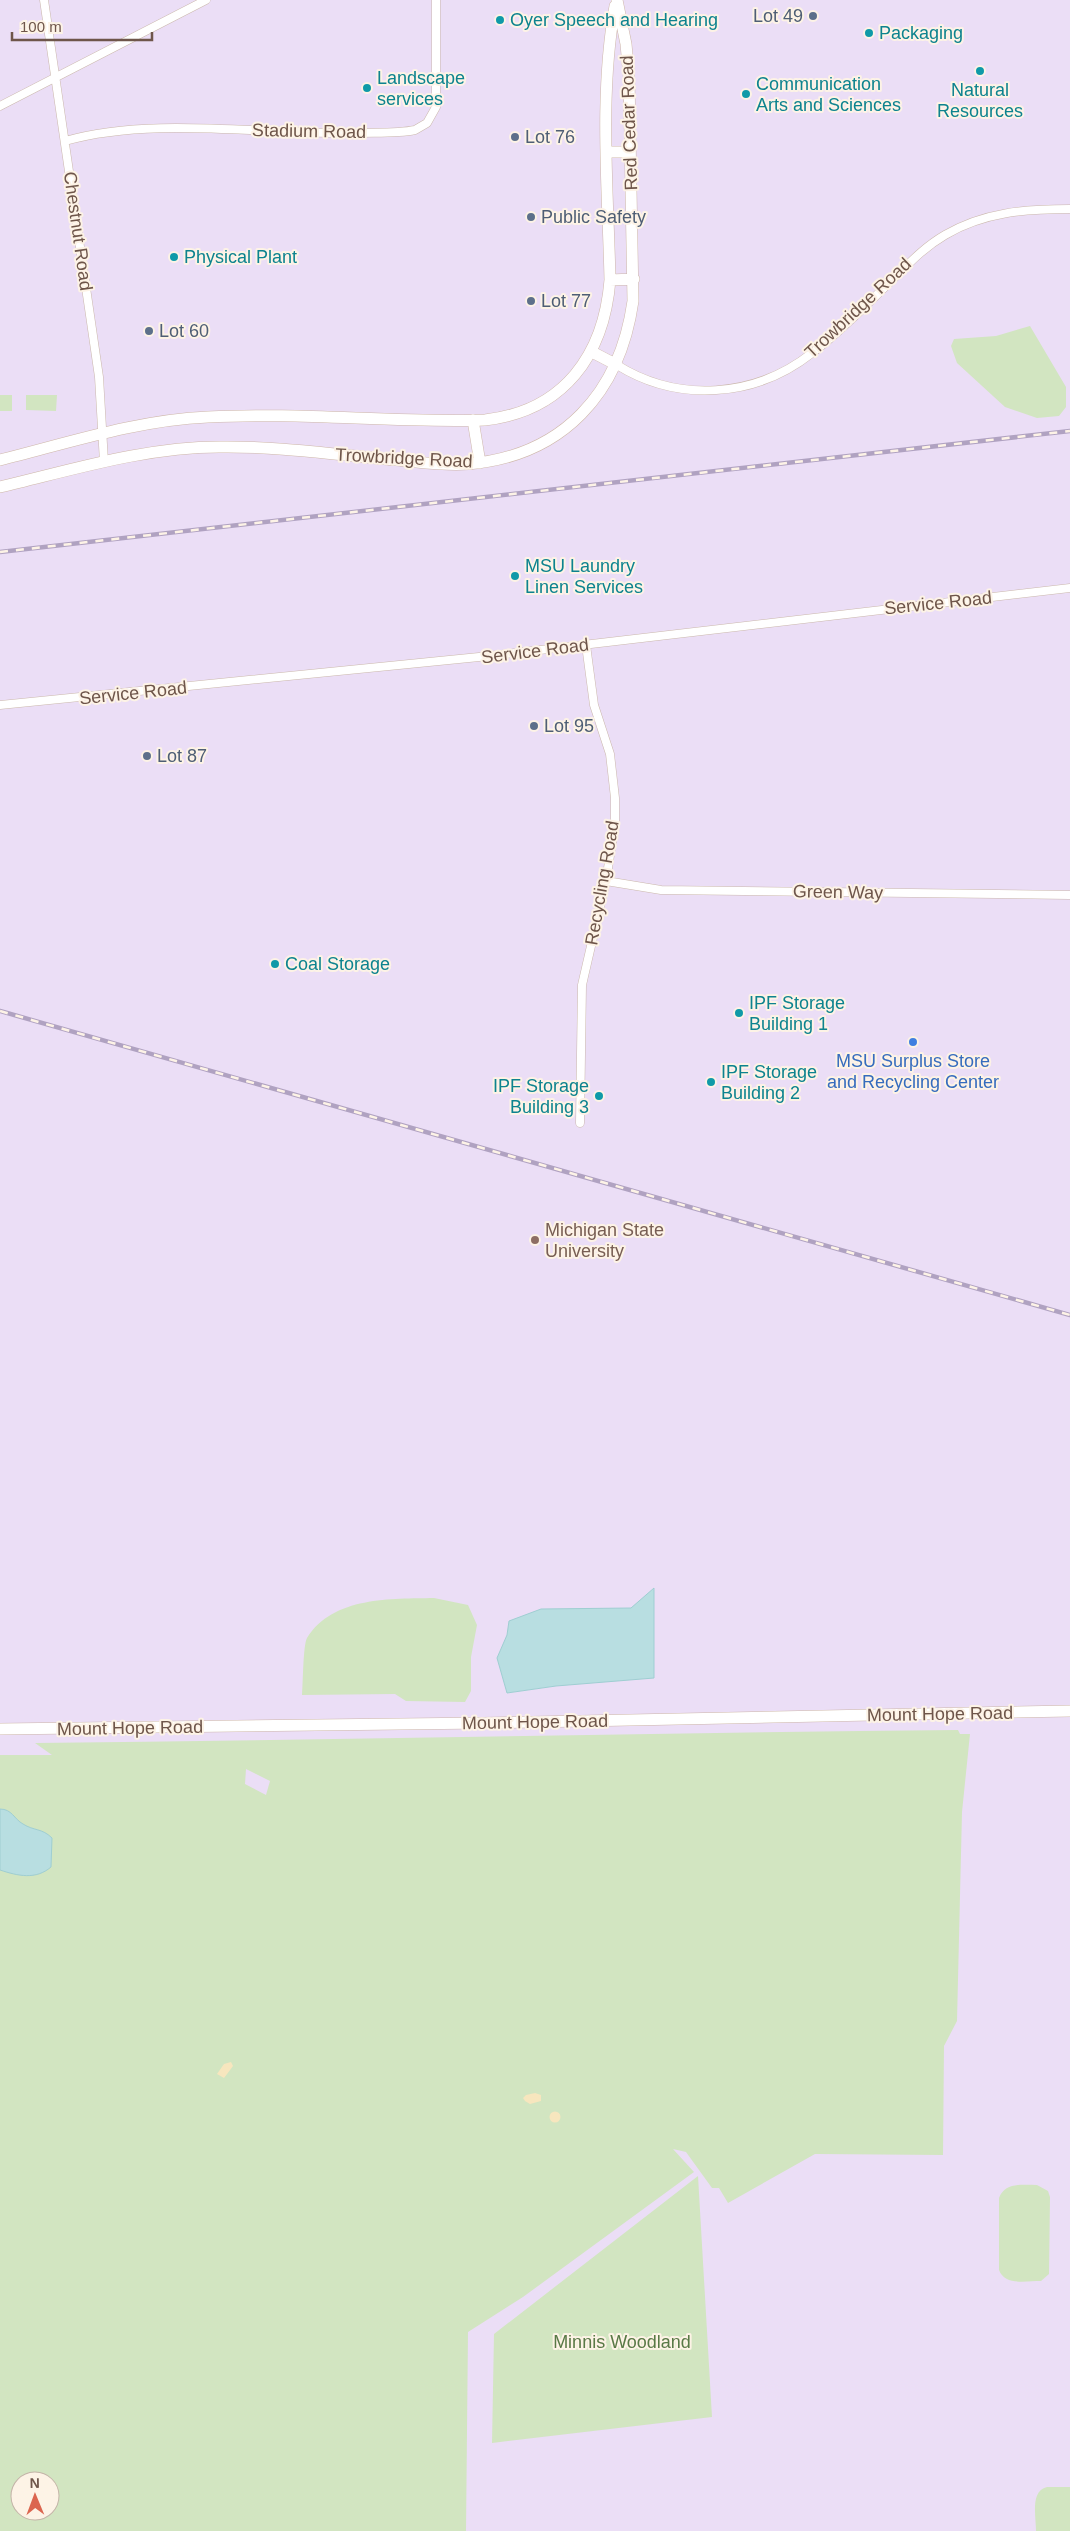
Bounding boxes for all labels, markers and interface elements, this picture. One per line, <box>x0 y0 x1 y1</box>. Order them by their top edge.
place label: Lot 49 <box>753 6 803 26</box>
scale bar <box>12 10 152 42</box>
place label: Oyer Speech and Hearing <box>510 10 718 30</box>
marker: Lot 49 <box>807 10 819 22</box>
marker: Oyer Speech and Hearing <box>494 14 506 26</box>
text: 100 m <box>20 18 62 35</box>
place label: Packaging <box>879 23 963 43</box>
marker: Packaging <box>863 27 875 39</box>
street label: Red Cedar Road <box>617 55 641 191</box>
marker: Natural Resources <box>974 65 986 77</box>
place label: Landscape services <box>377 68 465 109</box>
place label: Communication Arts and Sciences <box>756 74 901 115</box>
place label: Natural Resources <box>937 80 1023 121</box>
marker: Landscape services <box>361 82 373 94</box>
marker: Communication Arts and Sciences <box>740 88 752 100</box>
street label: Stadium Road <box>252 120 366 142</box>
place label: Lot 76 <box>525 127 575 147</box>
marker: Lot 76 <box>509 131 521 143</box>
street label: Chestnut Road <box>60 170 96 292</box>
place label: Public Safety <box>541 207 646 227</box>
marker: Public Safety <box>525 211 537 223</box>
place label: Physical Plant <box>184 247 297 267</box>
marker: Physical Plant <box>168 251 180 263</box>
street label: Trowbridge Road <box>801 254 915 362</box>
place label: Lot 77 <box>541 291 591 311</box>
marker: Lot 77 <box>525 295 537 307</box>
place label: Lot 60 <box>159 321 209 341</box>
marker: Lot 60 <box>143 325 155 337</box>
street label: Trowbridge Road <box>335 444 473 472</box>
place label: MSU Laundry Linen Services <box>525 556 643 597</box>
marker: MSU Laundry Linen Services <box>509 570 521 582</box>
street label: Service Road <box>883 587 993 619</box>
street label: Service Road <box>480 634 590 668</box>
street label: Service Road <box>78 677 188 709</box>
place label: Lot 95 <box>544 716 594 736</box>
marker: Lot 95 <box>528 720 540 732</box>
place label: Lot 87 <box>157 746 207 766</box>
marker: Lot 87 <box>141 750 153 762</box>
street label: Recycling Road <box>581 819 623 947</box>
street label: Green Way <box>793 881 883 903</box>
place label: Coal Storage <box>285 954 390 974</box>
marker: Coal Storage <box>269 958 281 970</box>
place label: IPF Storage Building 1 <box>749 993 845 1034</box>
marker: IPF Storage Building 1 <box>733 1007 745 1019</box>
marker: MSU Surplus Store and Recycling Center <box>907 1036 919 1048</box>
place label: MSU Surplus Store and Recycling Center <box>827 1051 999 1092</box>
place label: IPF Storage Building 2 <box>721 1062 817 1103</box>
place label: IPF Storage Building 3 <box>493 1076 589 1117</box>
marker: IPF Storage Building 2 <box>705 1076 717 1088</box>
marker: IPF Storage Building 3 <box>593 1090 605 1102</box>
place label: Michigan State University <box>545 1220 664 1261</box>
marker: Michigan State University <box>529 1234 541 1246</box>
street label: Mount Hope Road <box>867 1703 1013 1725</box>
street label: Mount Hope Road <box>462 1711 608 1733</box>
street label: Mount Hope Road <box>57 1717 203 1739</box>
park label: Minnis Woodland <box>553 2332 691 2352</box>
north arrow <box>10 2471 60 2521</box>
text: N <box>30 2475 40 2491</box>

